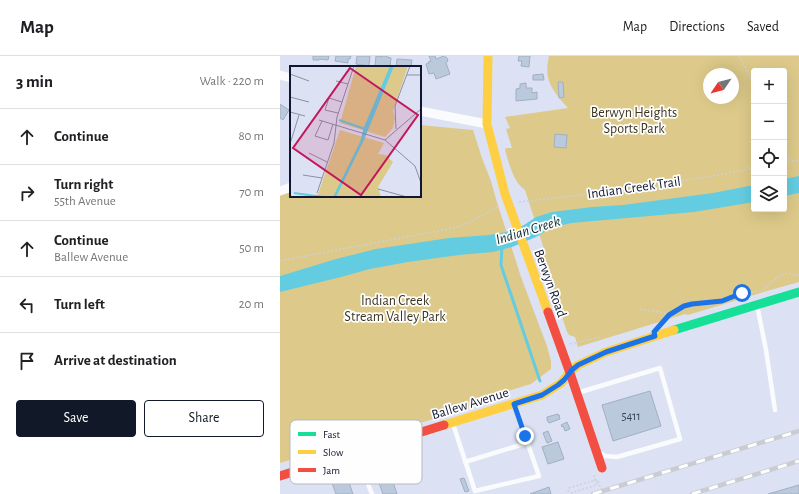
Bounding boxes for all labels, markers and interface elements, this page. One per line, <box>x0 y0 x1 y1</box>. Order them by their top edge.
text: Map <box>20 18 54 37</box>
text: Map <box>623 20 647 34</box>
text: Directions <box>669 20 725 34</box>
text: Saved <box>747 20 779 34</box>
inset map <box>290 66 421 197</box>
north arrow <box>703 68 739 104</box>
map controls <box>751 68 787 212</box>
button: + <box>751 68 787 104</box>
text: 3 min <box>16 73 53 90</box>
text: Walk · 220 m <box>199 75 264 88</box>
button: − <box>751 104 787 140</box>
park label: Berwyn Heights Sports Park <box>591 106 677 136</box>
icon: ahead <box>16 126 38 148</box>
text: Continue <box>54 129 109 144</box>
text: 80 m <box>238 130 264 143</box>
button: locate <box>751 140 787 176</box>
street label: Indian Creek Trail <box>587 175 682 201</box>
button: layers <box>751 176 787 212</box>
text: Turn right <box>54 177 113 192</box>
icon: right <box>16 182 38 204</box>
text: 70 m <box>239 186 264 199</box>
text: 55th Avenue <box>54 195 116 208</box>
water label: Indian Creek <box>494 214 562 247</box>
text: Continue <box>54 233 109 248</box>
icon: ahead <box>16 238 38 260</box>
text: 50 m <box>239 242 264 255</box>
street label: Berwyn Road <box>531 247 569 319</box>
text: Ballew Avenue <box>54 251 128 264</box>
route start <box>733 284 751 302</box>
icon: left <box>16 294 38 316</box>
park label: Indian Creek Stream Valley Park <box>344 294 446 324</box>
text: Turn left <box>54 297 105 312</box>
text: 20 m <box>239 298 264 311</box>
icon: arrive <box>16 350 38 372</box>
text: Arrive at destination <box>54 353 177 368</box>
street label: Ballew Avenue <box>430 386 511 422</box>
button: Save <box>16 400 136 437</box>
button: Share <box>144 400 264 437</box>
house number: 5411 <box>621 410 641 422</box>
legend <box>290 420 422 484</box>
route end <box>516 427 534 445</box>
text: Fast <box>323 429 341 440</box>
text: Slow <box>323 447 344 458</box>
text: Jam <box>323 465 340 476</box>

